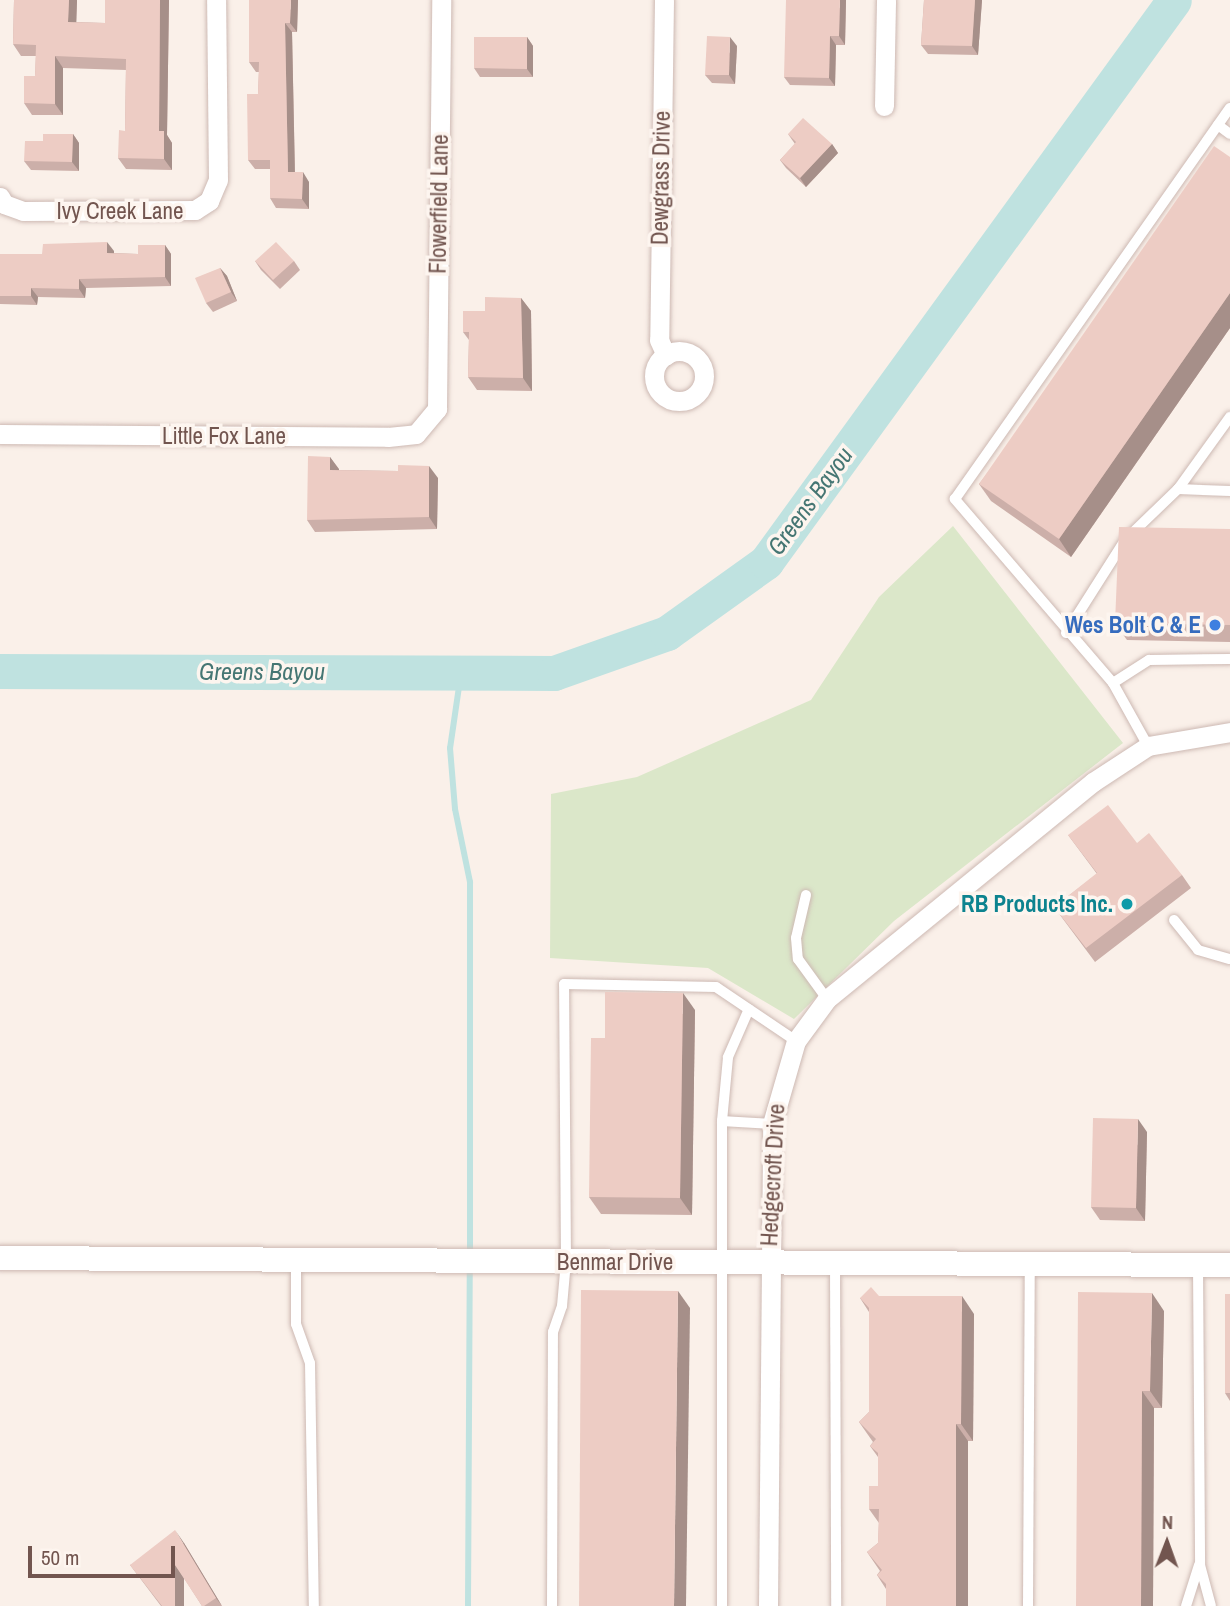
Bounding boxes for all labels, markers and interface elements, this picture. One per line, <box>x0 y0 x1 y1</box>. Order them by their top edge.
street label: Dewgrass Drive <box>646 111 676 245</box>
street label: Flowerfield Lane <box>424 134 454 274</box>
street label: Ivy Creek Lane <box>57 197 183 225</box>
street label: Little Fox Lane <box>162 422 286 450</box>
water label: Greens Bayou <box>761 442 859 560</box>
place label: Wes Bolt C & E <box>1065 611 1201 639</box>
marker: Wes Bolt C & E <box>1207 617 1223 633</box>
water label: Greens Bayou <box>199 658 325 686</box>
place label: RB Products Inc. <box>961 890 1113 918</box>
marker: RB Products Inc. <box>1119 896 1135 912</box>
street label: Hedgecroft Drive <box>755 1103 791 1247</box>
street label: Benmar Drive <box>557 1248 673 1276</box>
north arrow <box>1132 1508 1202 1578</box>
text: N <box>1162 1509 1173 1535</box>
scale bar <box>32 1532 178 1576</box>
text: 50 m <box>41 1543 79 1572</box>

